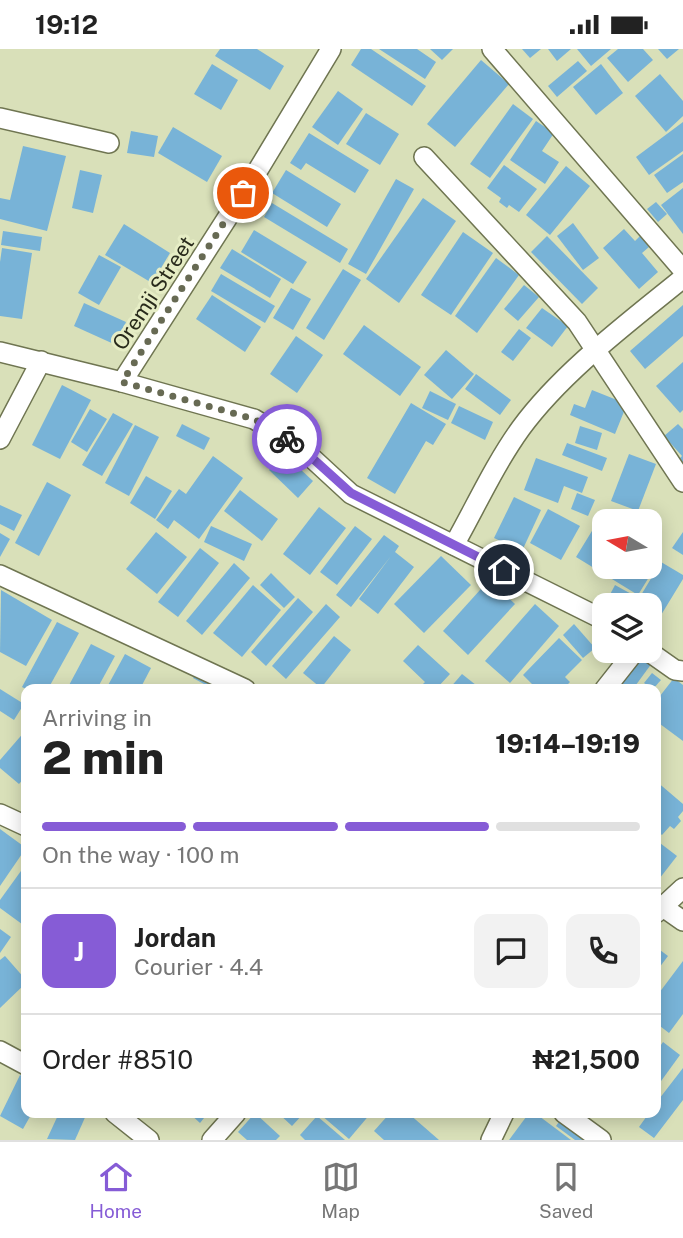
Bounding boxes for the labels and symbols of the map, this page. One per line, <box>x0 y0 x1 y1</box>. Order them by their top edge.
pin <box>213 163 273 223</box>
street label: Oremji Street <box>107 231 199 355</box>
courier <box>252 404 322 474</box>
north arrow <box>592 509 662 579</box>
pin <box>474 540 534 600</box>

